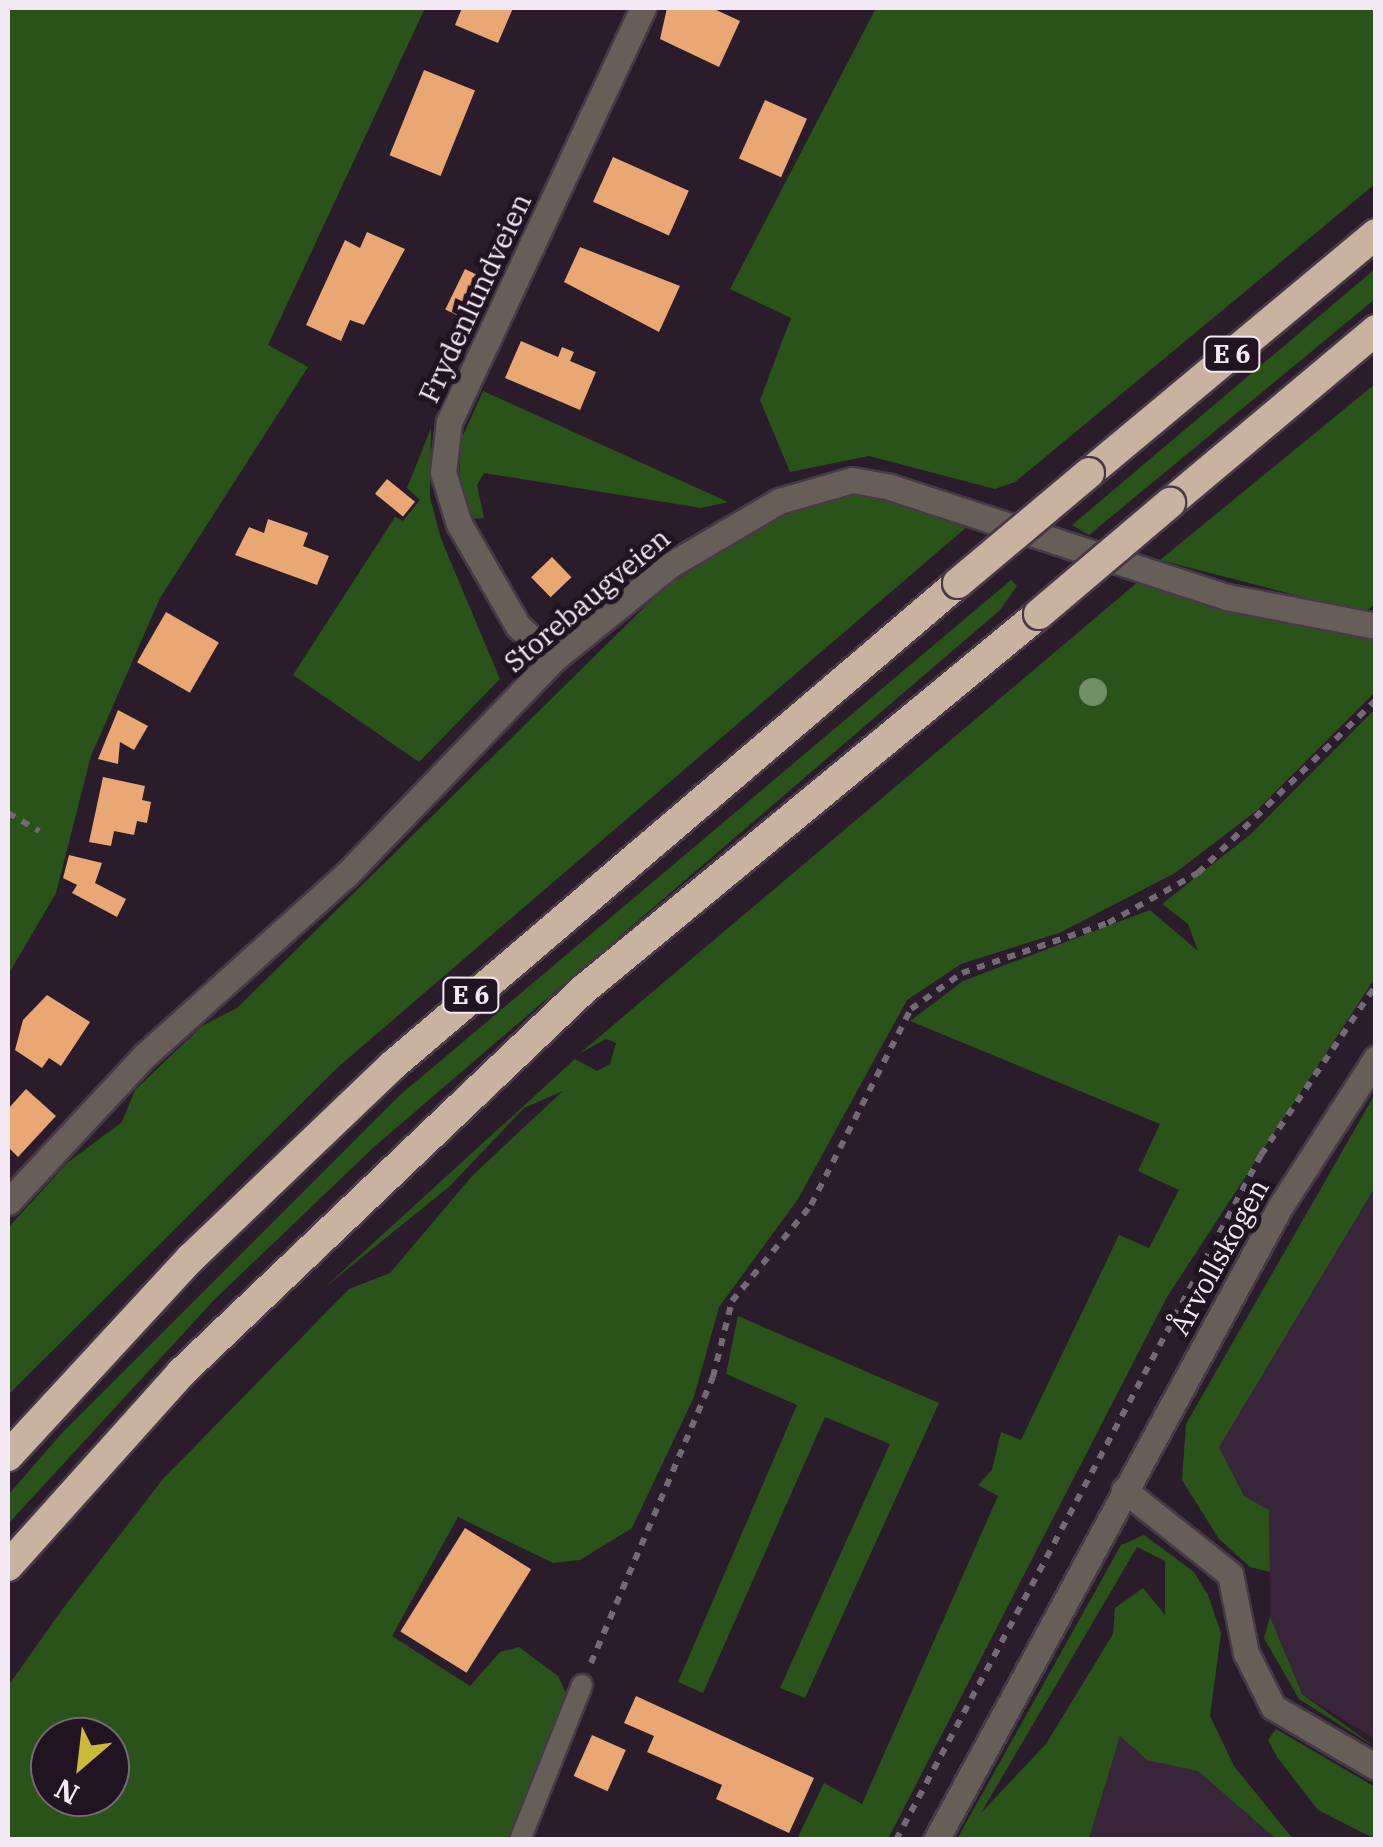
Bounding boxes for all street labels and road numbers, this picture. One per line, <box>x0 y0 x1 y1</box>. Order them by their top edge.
street label: Frydenlundveien <box>412 188 538 408</box>
road number: E 6 <box>1202 334 1262 374</box>
street label: Storebaugveien <box>497 521 677 679</box>
road number: E 6 <box>441 975 501 1015</box>
street label: Årvollskogen <box>1162 1173 1276 1341</box>

